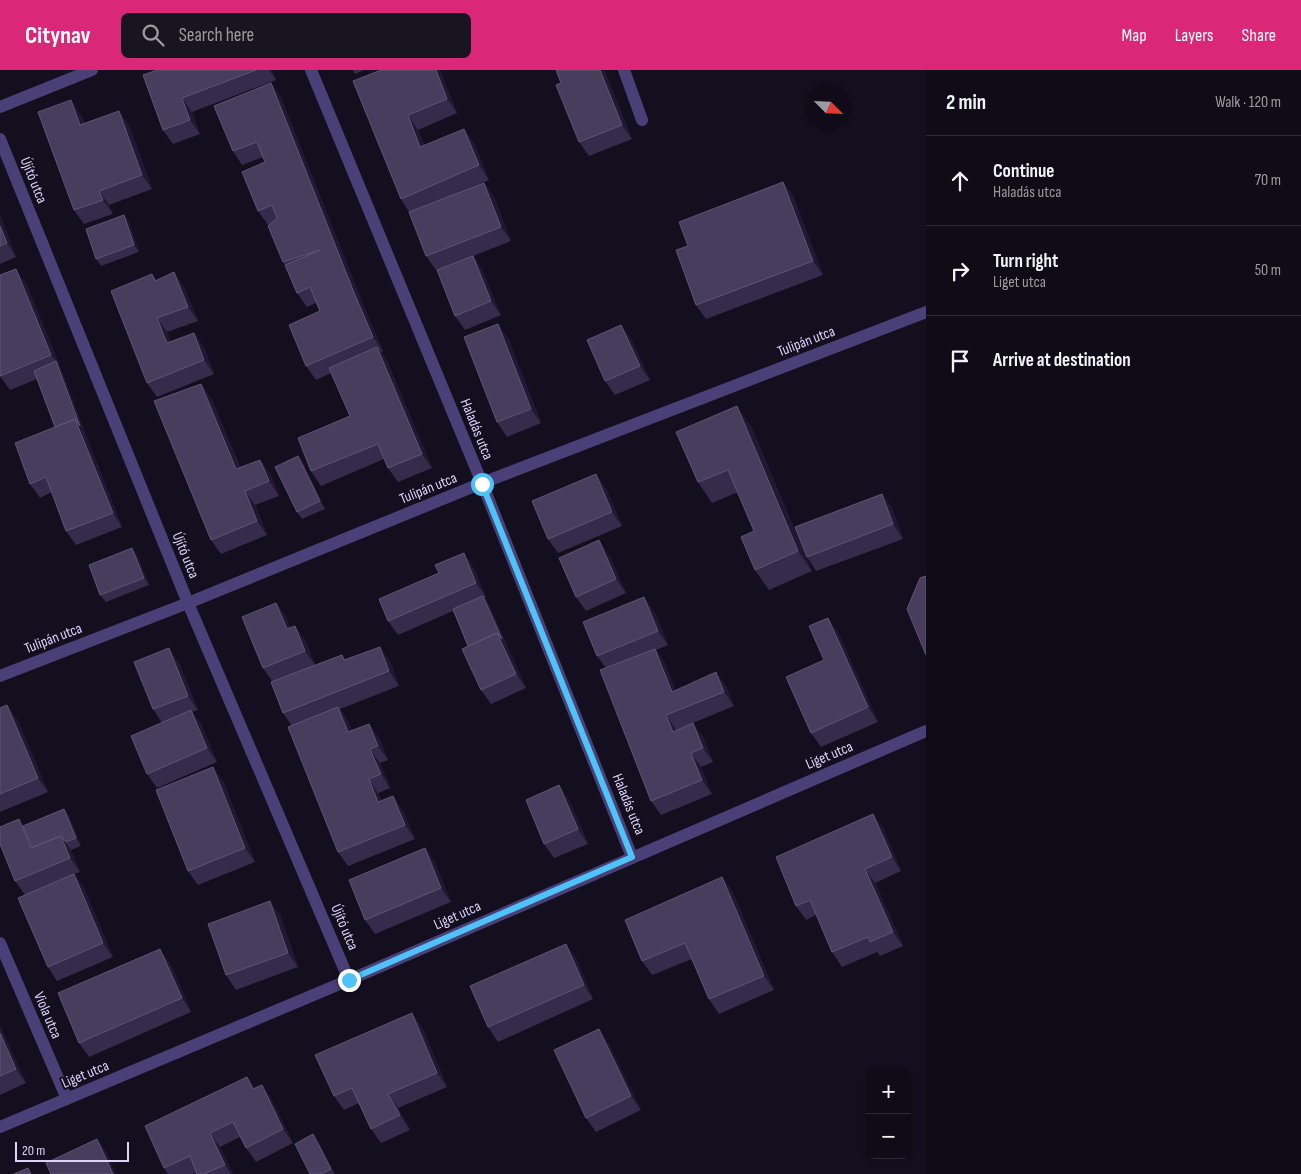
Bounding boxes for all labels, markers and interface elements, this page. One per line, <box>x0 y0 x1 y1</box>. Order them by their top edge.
search box <box>121 13 471 58</box>
text: Citynav <box>25 21 91 50</box>
icon: search <box>139 21 167 49</box>
text: Search here <box>179 24 254 47</box>
text: Map <box>1122 25 1147 46</box>
text: Layers <box>1175 25 1214 46</box>
text: Share <box>1242 25 1276 46</box>
north arrow <box>806 85 851 130</box>
text: 2 min <box>946 90 986 115</box>
text: Walk · 120 m <box>1215 93 1281 112</box>
street label: Újító utca <box>16 154 51 206</box>
text: Continue <box>993 160 1054 183</box>
icon: ahead <box>946 167 974 195</box>
text: 70 m <box>1255 171 1281 190</box>
text: Haladás utca <box>993 183 1061 202</box>
text: Turn right <box>993 250 1058 273</box>
icon: right <box>946 257 974 285</box>
text: 50 m <box>1255 261 1281 280</box>
text: Liget utca <box>993 273 1046 292</box>
street label: Tulipán utca <box>775 322 838 361</box>
icon: arrive <box>946 347 974 375</box>
text: Arrive at destination <box>993 349 1131 372</box>
street label: Haladás utca <box>456 396 497 463</box>
street label: Tulipán utca <box>397 468 460 509</box>
route start <box>471 473 494 496</box>
street label: Újító utca <box>168 529 203 581</box>
street label: Tulipán utca <box>22 619 85 658</box>
street label: Liget utca <box>803 737 856 774</box>
street label: Haladás utca <box>608 771 649 838</box>
street label: Liget utca <box>431 897 484 934</box>
street label: Újító utca <box>326 901 363 953</box>
route end <box>338 969 361 992</box>
street label: Viola utca <box>29 989 66 1042</box>
street label: Liget utca <box>59 1056 112 1093</box>
map controls <box>866 1069 911 1159</box>
button: + <box>866 1069 911 1114</box>
button: − <box>866 1114 911 1159</box>
scale bar <box>15 1139 129 1162</box>
text: 20 m <box>22 1142 45 1159</box>

